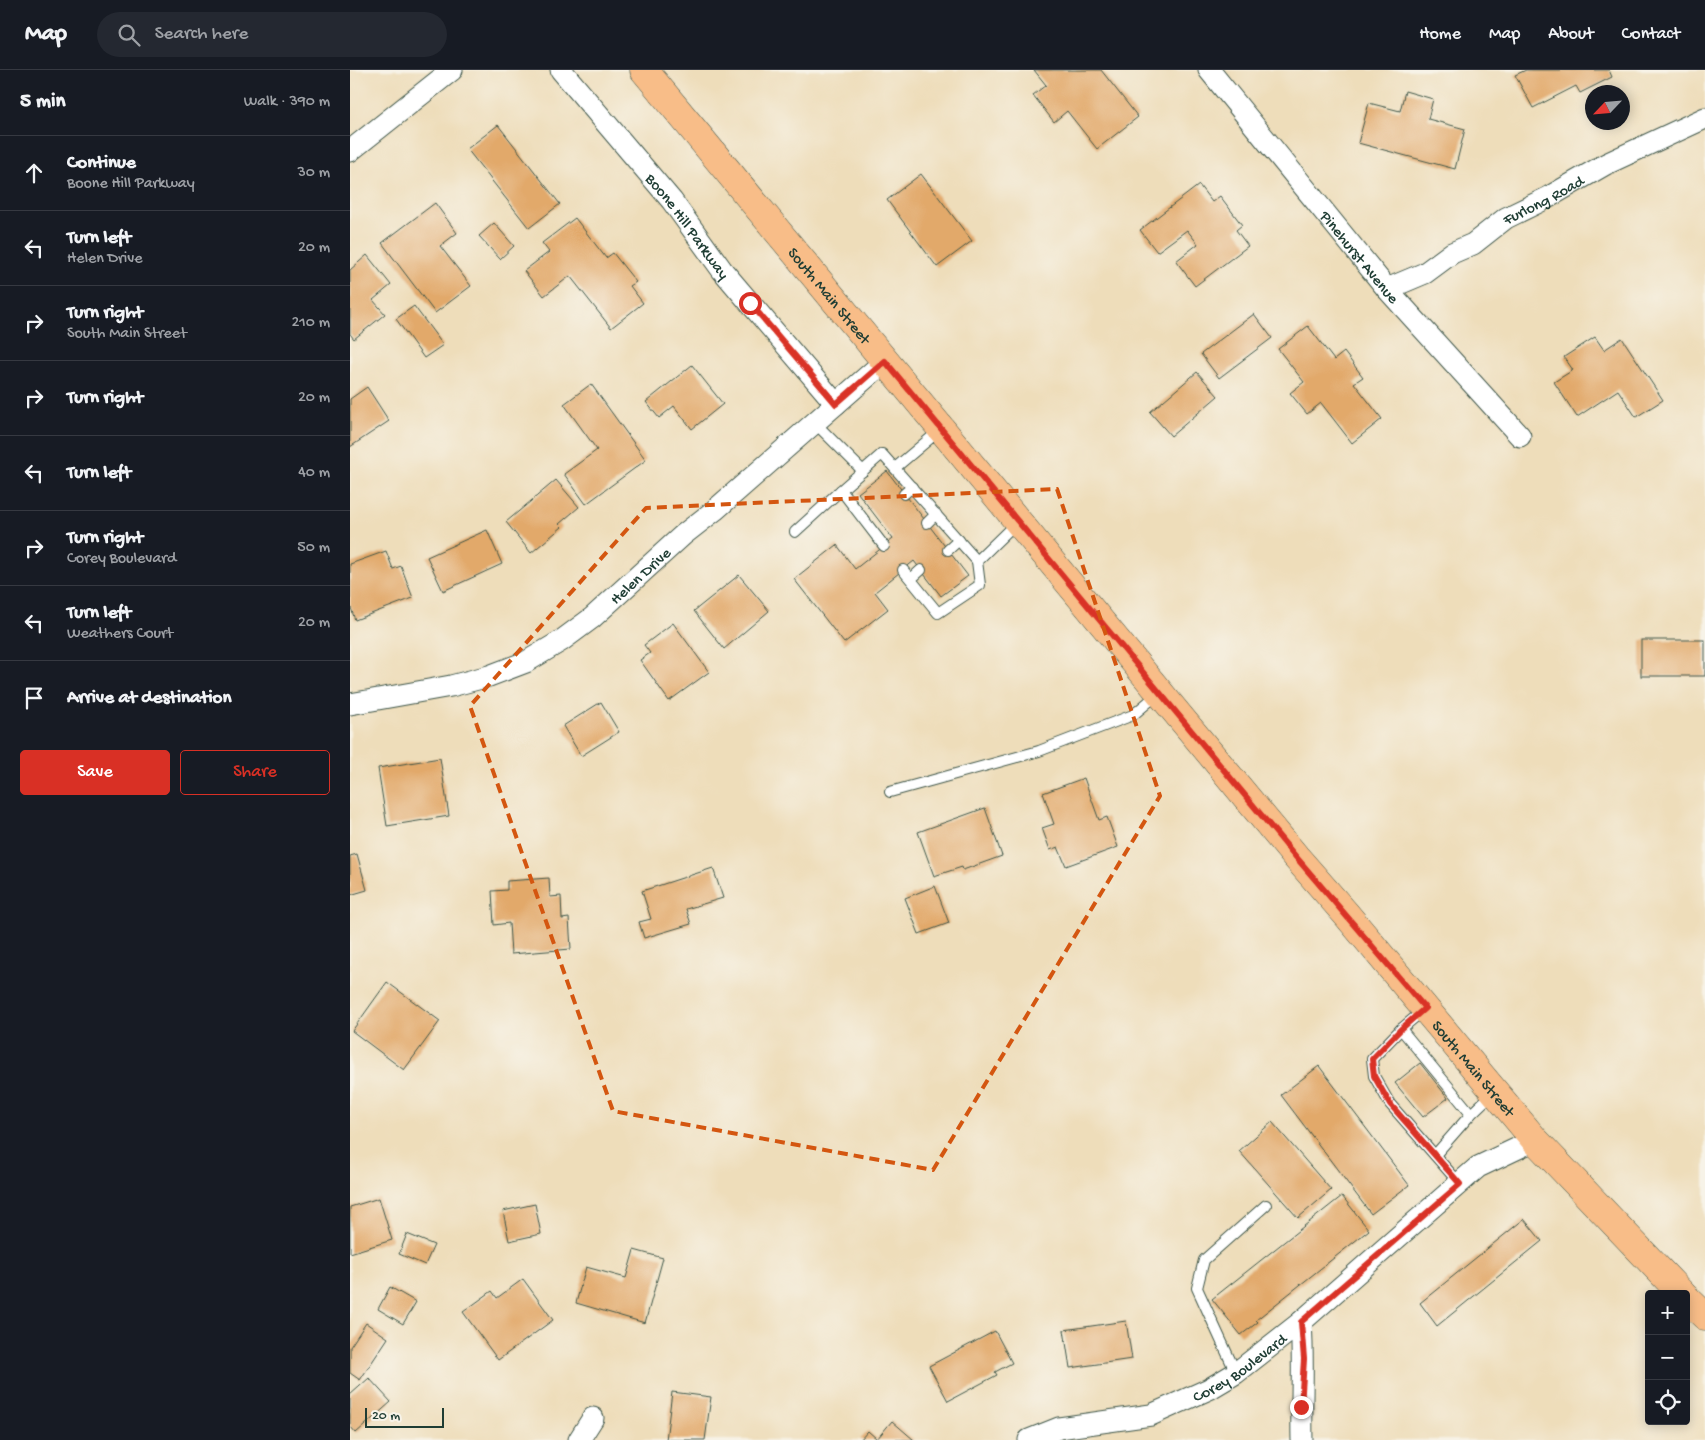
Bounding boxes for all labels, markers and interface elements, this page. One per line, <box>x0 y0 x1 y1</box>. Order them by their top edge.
search box <box>97 12 447 57</box>
text: Map <box>25 20 67 49</box>
icon: search <box>115 21 143 49</box>
text: Search here <box>155 23 248 46</box>
text: Home <box>1419 24 1461 45</box>
text: Map <box>1489 24 1520 45</box>
text: About <box>1548 24 1594 45</box>
text: Contact <box>1622 24 1680 45</box>
north arrow <box>1585 85 1630 130</box>
text: 5 min <box>20 90 65 115</box>
text: Walk · 390 m <box>244 93 330 112</box>
text: Continue <box>67 152 136 175</box>
icon: ahead <box>20 159 48 187</box>
text: 30 m <box>297 164 330 183</box>
street label: Boone Hill Parkway <box>639 170 732 285</box>
street label: Furlong Road <box>1500 172 1590 231</box>
text: Boone Hill Parkway <box>67 175 195 194</box>
street label: Pinehurst Avenue <box>1314 207 1402 309</box>
text: Turn left <box>67 227 131 250</box>
icon: left <box>20 234 48 262</box>
text: 20 m <box>298 239 330 258</box>
street label: South Main Street <box>782 245 874 350</box>
text: Helen Drive <box>67 250 142 269</box>
route start <box>739 292 762 315</box>
text: Turn right <box>67 302 143 325</box>
icon: right <box>20 309 48 337</box>
text: 210 m <box>291 314 330 333</box>
text: South Main Street <box>67 325 187 344</box>
icon: right <box>20 384 48 412</box>
text: Turn right <box>67 387 143 410</box>
text: 20 m <box>298 389 330 408</box>
icon: left <box>20 459 48 487</box>
text: Turn left <box>67 462 131 485</box>
text: 40 m <box>298 464 330 483</box>
text: Turn right <box>67 527 143 550</box>
icon: right <box>20 534 48 562</box>
text: 50 m <box>297 539 330 558</box>
street label: Helen Drive <box>607 544 677 610</box>
text: Corey Boulevard <box>67 550 176 569</box>
text: Turn left <box>67 602 131 625</box>
icon: left <box>20 609 48 637</box>
text: 20 m <box>298 614 330 633</box>
text: Weathers Court <box>67 625 173 644</box>
icon: arrive <box>20 684 48 712</box>
text: Arrive at destination <box>67 687 231 710</box>
button: Save <box>20 750 170 795</box>
button: Share <box>180 750 330 795</box>
street label: South Main Street <box>1426 1018 1518 1123</box>
map controls <box>1645 1290 1690 1425</box>
button: + <box>1645 1290 1690 1335</box>
street label: Corey Boulevard <box>1191 1330 1293 1408</box>
button: − <box>1645 1335 1690 1380</box>
button: locate <box>1645 1380 1690 1425</box>
route end <box>1290 1396 1313 1419</box>
scale bar <box>365 1405 444 1428</box>
text: 20 m <box>372 1408 400 1425</box>

